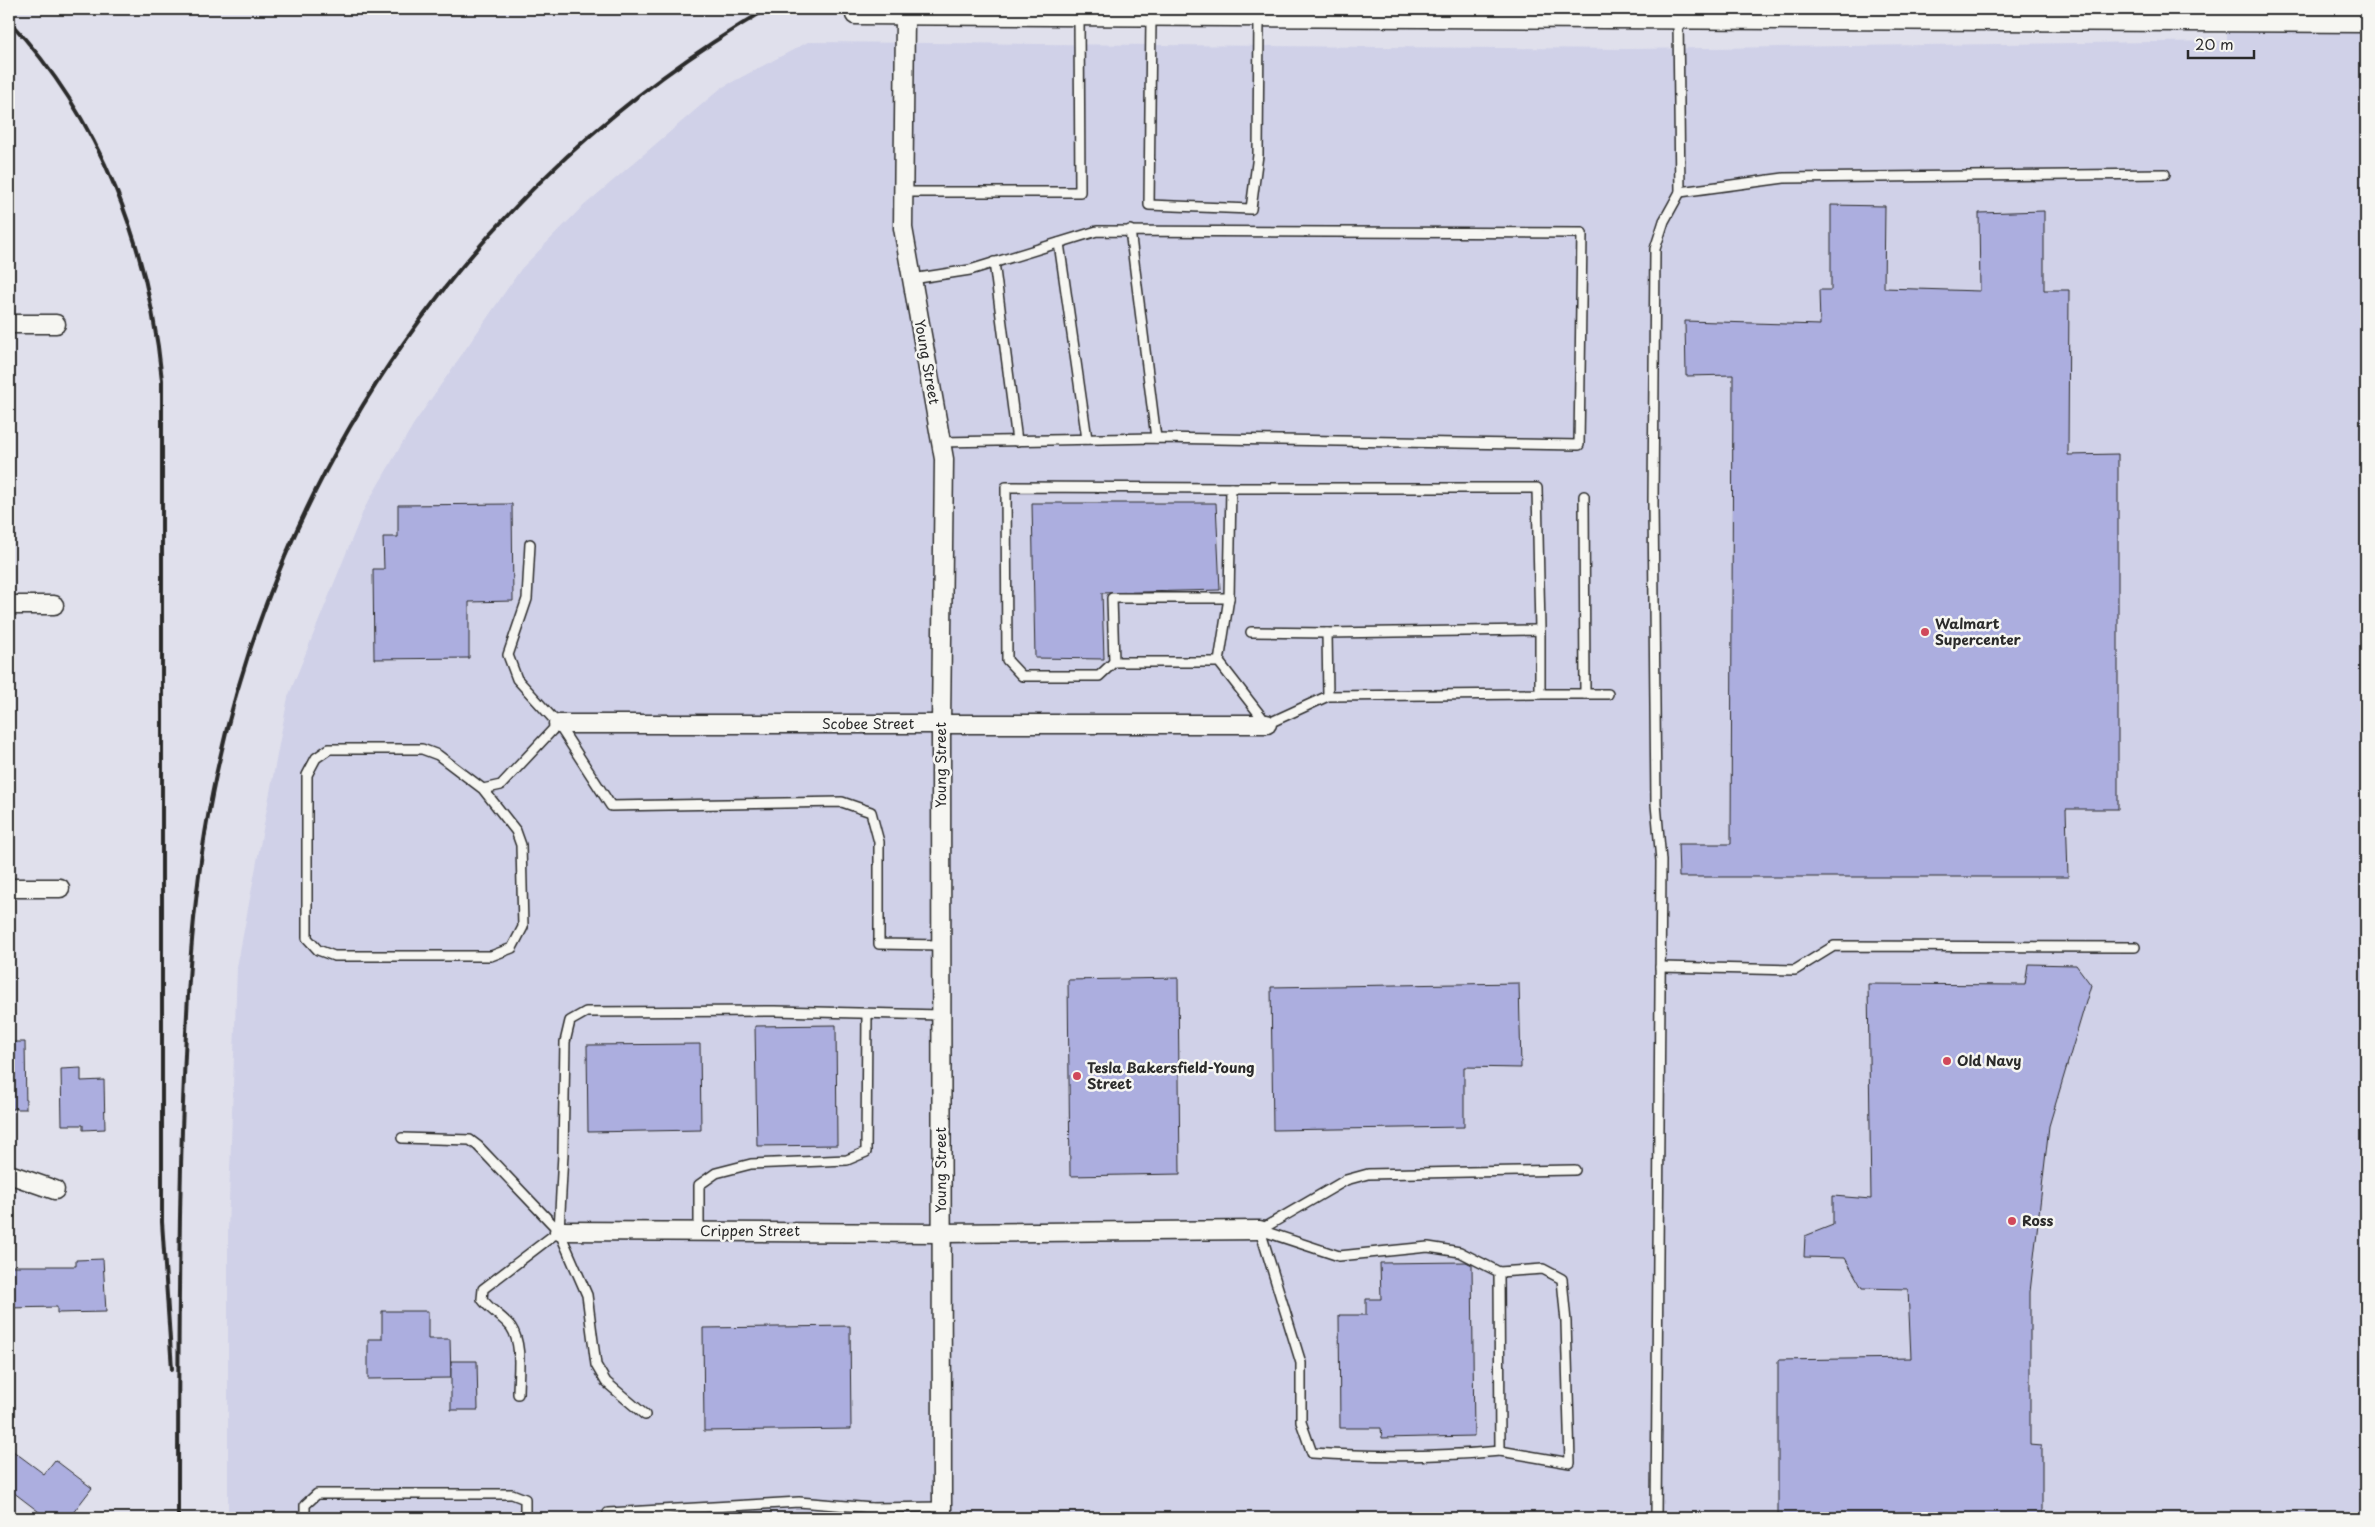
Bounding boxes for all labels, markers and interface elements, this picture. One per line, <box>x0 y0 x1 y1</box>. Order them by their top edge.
scale bar <box>2188 28 2254 60</box>
text: 20 m <box>2195 32 2234 55</box>
street label: Young Street <box>910 318 945 406</box>
place label: Walmart Supercenter <box>1935 613 2022 650</box>
marker: Walmart Supercenter <box>1919 626 1931 638</box>
street label: Scobee Street <box>822 713 914 734</box>
street label: Young Street <box>930 722 951 808</box>
place label: Old Navy <box>1957 1050 2021 1071</box>
marker: Old Navy <box>1941 1055 1953 1067</box>
place label: Tesla Bakersfield-Young Street <box>1087 1057 1255 1094</box>
marker: Tesla Bakersfield-Young Street <box>1071 1070 1083 1082</box>
street label: Young Street <box>930 1127 951 1213</box>
place label: Ross <box>2022 1210 2053 1231</box>
marker: Ross <box>2006 1215 2018 1227</box>
street label: Crippen Street <box>700 1220 800 1241</box>

